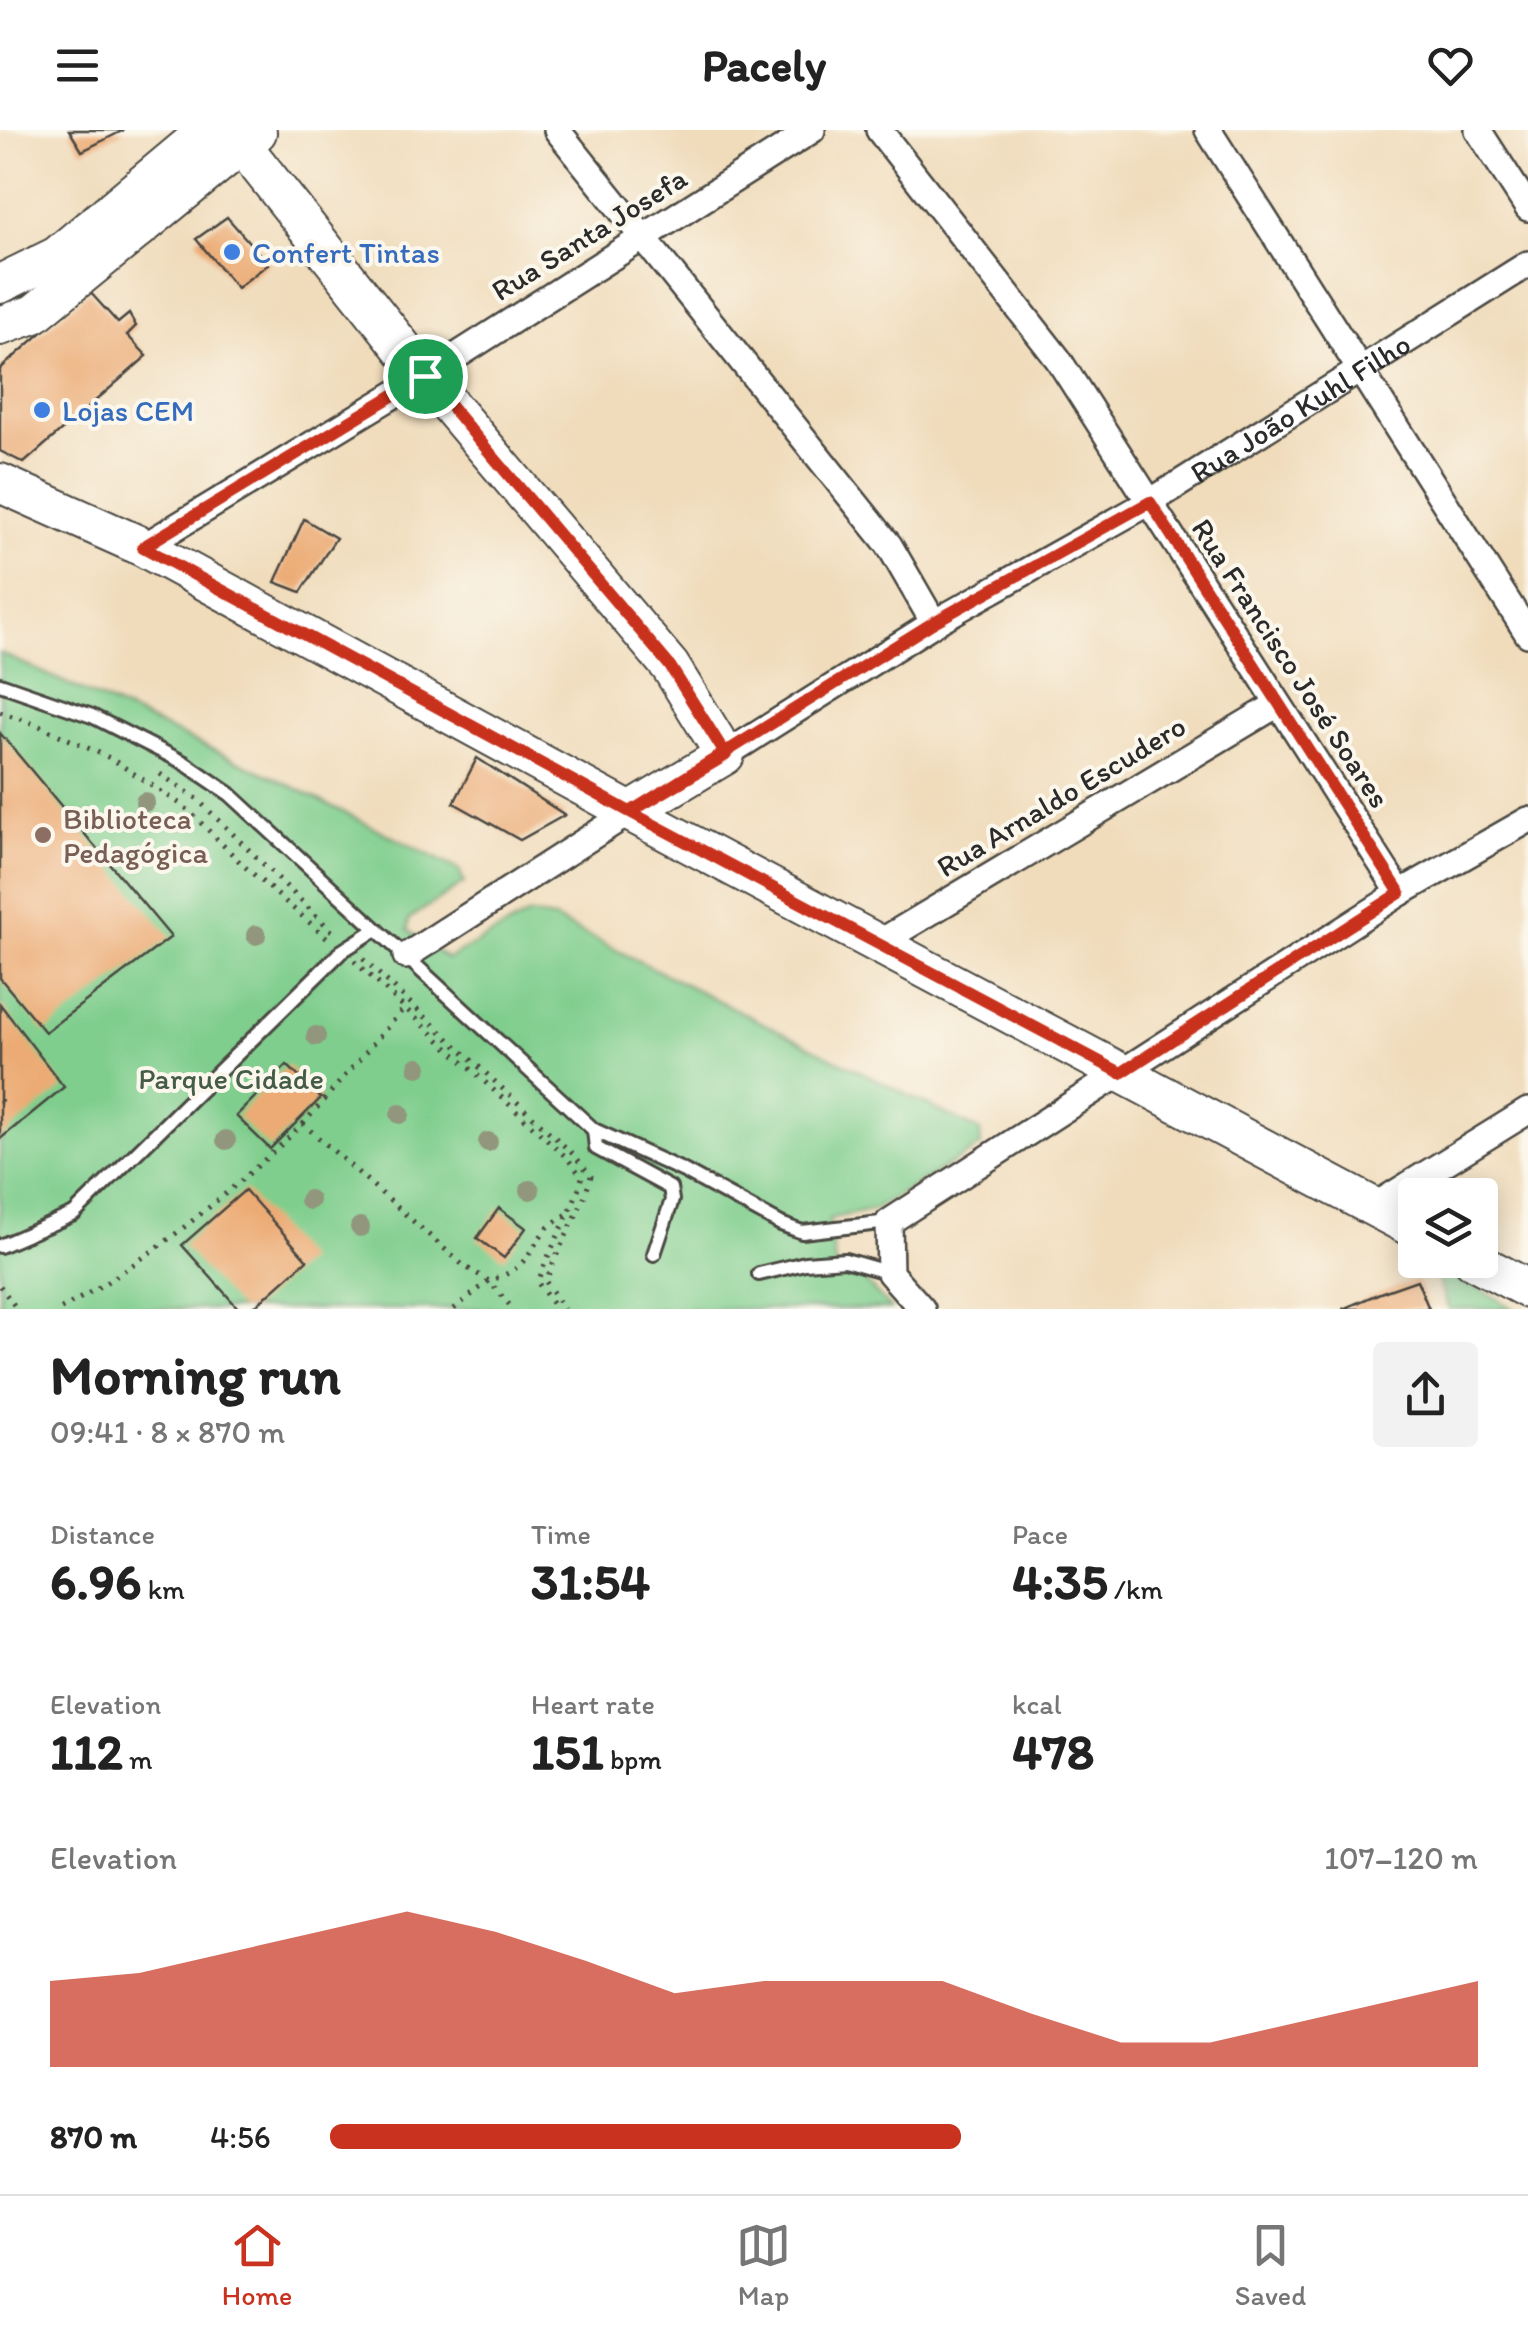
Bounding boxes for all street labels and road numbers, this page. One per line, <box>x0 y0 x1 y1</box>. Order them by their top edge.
street label: Rua Santa Josefa <box>484 159 694 309</box>
street label: Rua João Kuhl Filho <box>1183 324 1417 491</box>
street label: Rua Francisco José Soares <box>1184 512 1398 814</box>
street label: Rua Arnaldo Escudero <box>930 707 1192 885</box>

